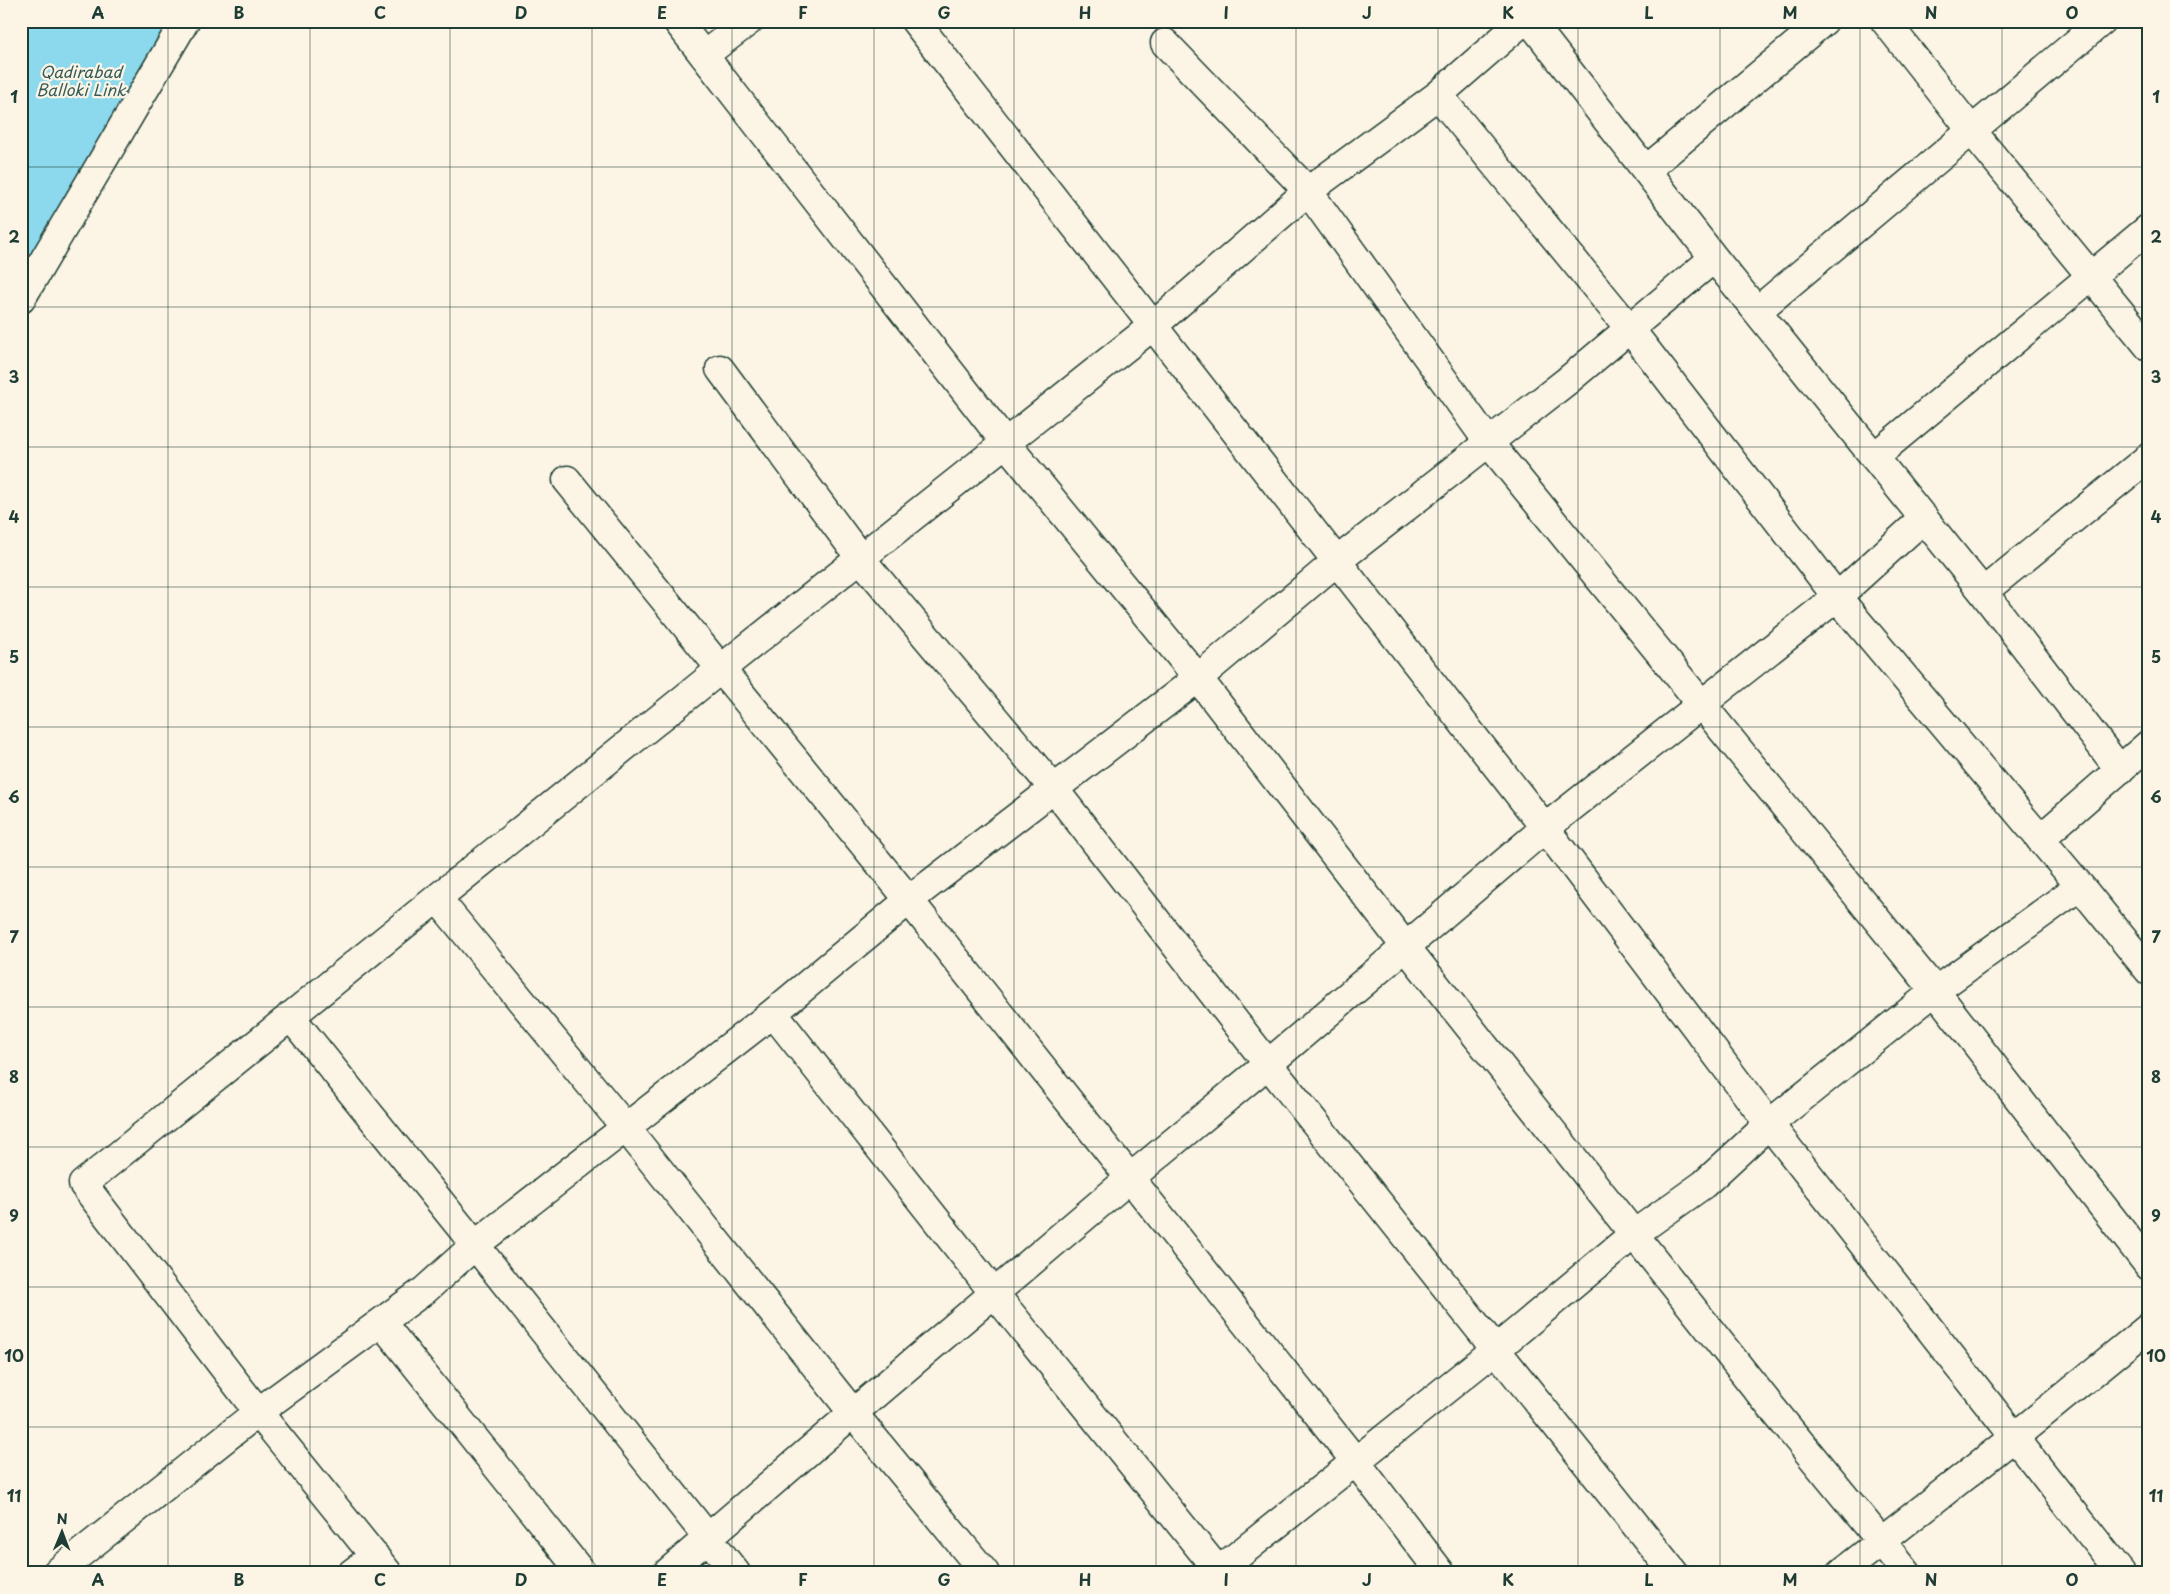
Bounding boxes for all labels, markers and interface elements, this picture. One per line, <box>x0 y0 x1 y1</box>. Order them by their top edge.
text: A <box>92 0 105 24</box>
text: B <box>234 0 245 24</box>
text: C <box>374 0 386 24</box>
text: D <box>515 0 527 24</box>
text: E <box>657 0 667 24</box>
text: F <box>798 0 808 24</box>
text: G <box>937 0 951 24</box>
text: H <box>1079 0 1091 24</box>
text: I <box>1223 0 1229 24</box>
text: J <box>1362 0 1372 24</box>
text: K <box>1502 0 1514 24</box>
text: L <box>1644 0 1654 24</box>
text: M <box>1782 0 1798 24</box>
text: N <box>1925 0 1937 24</box>
text: O <box>2066 0 2079 24</box>
water label: Qadirabad Balloki Link <box>36 59 127 101</box>
text: 1 <box>10 84 18 108</box>
text: 1 <box>2152 84 2160 108</box>
text: 2 <box>8 224 20 248</box>
text: 2 <box>2150 224 2162 248</box>
text: 3 <box>9 364 19 388</box>
text: 3 <box>2151 364 2161 388</box>
text: 4 <box>9 504 20 528</box>
text: 4 <box>2151 504 2162 528</box>
text: 5 <box>9 644 19 668</box>
text: 5 <box>2151 644 2161 668</box>
text: 6 <box>8 784 20 808</box>
text: 6 <box>2150 784 2162 808</box>
text: 7 <box>9 924 19 948</box>
text: 7 <box>2151 924 2161 948</box>
text: 8 <box>9 1064 19 1088</box>
text: 8 <box>2151 1064 2161 1088</box>
text: 9 <box>9 1203 19 1227</box>
text: 9 <box>2151 1203 2161 1227</box>
text: 10 <box>4 1343 24 1367</box>
text: 10 <box>2146 1343 2166 1367</box>
text: 11 <box>7 1483 21 1507</box>
text: 11 <box>2149 1483 2163 1507</box>
north arrow <box>38 1506 88 1556</box>
text: N <box>57 1508 68 1529</box>
text: A <box>92 1567 105 1591</box>
text: B <box>234 1567 245 1591</box>
text: C <box>374 1567 386 1591</box>
text: D <box>515 1567 527 1591</box>
text: E <box>657 1567 667 1591</box>
text: F <box>798 1567 808 1591</box>
text: G <box>937 1567 951 1591</box>
text: H <box>1079 1567 1091 1591</box>
text: I <box>1223 1567 1229 1591</box>
text: J <box>1362 1567 1372 1591</box>
text: K <box>1502 1567 1514 1591</box>
text: L <box>1644 1567 1654 1591</box>
text: M <box>1782 1567 1798 1591</box>
text: N <box>1925 1567 1937 1591</box>
text: O <box>2066 1567 2079 1591</box>

